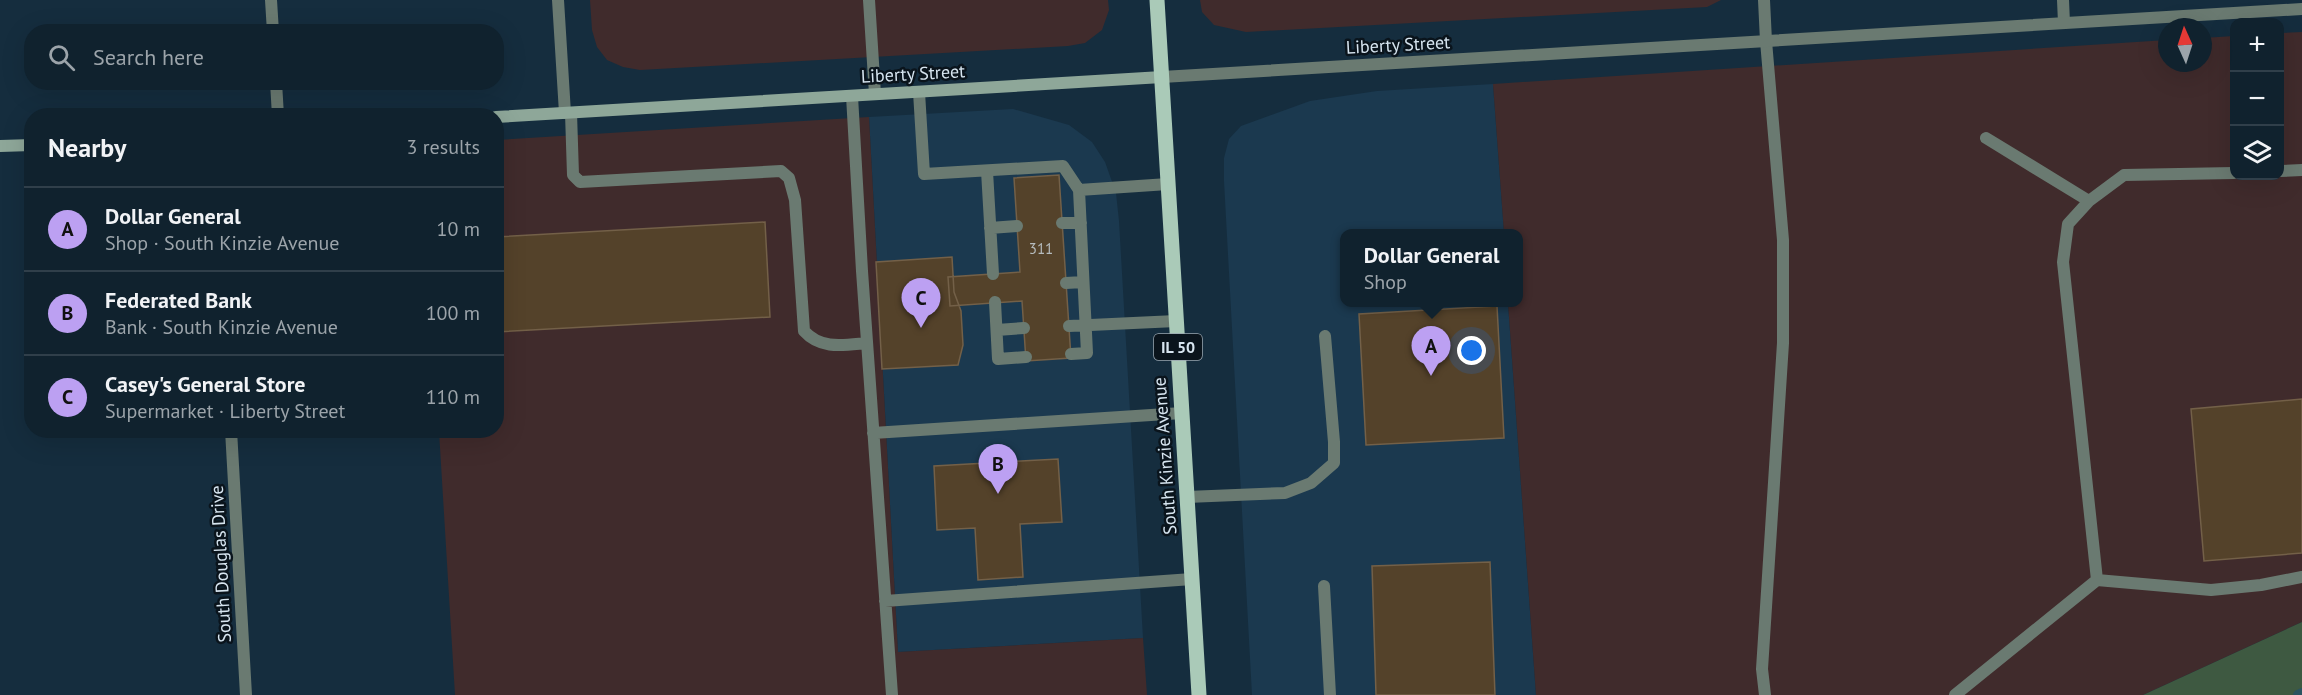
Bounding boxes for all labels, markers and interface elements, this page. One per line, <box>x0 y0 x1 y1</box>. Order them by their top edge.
north arrow <box>2158 18 2212 72</box>
map controls <box>2230 18 2284 180</box>
button: + <box>2230 18 2284 72</box>
search box <box>24 24 504 90</box>
street label: Liberty Street <box>1345 30 1451 59</box>
icon: search <box>45 41 78 74</box>
text: Search here <box>93 43 204 71</box>
street label: Liberty Street <box>860 59 966 88</box>
button: − <box>2230 72 2284 126</box>
button: layers <box>2230 126 2284 180</box>
text: Nearby <box>48 131 126 164</box>
text: 3 results <box>407 134 480 160</box>
text: Dollar General <box>105 202 241 230</box>
text: A <box>61 216 74 242</box>
text: 10 m <box>437 216 480 242</box>
popup <box>1340 229 1523 307</box>
text: Shop · South Kinzie Avenue <box>105 230 339 256</box>
house number: 311 <box>1029 239 1053 258</box>
text: Dollar General <box>1364 241 1499 269</box>
text: Shop <box>1364 269 1407 295</box>
pin: C <box>902 278 940 328</box>
text: Federated Bank <box>105 286 252 314</box>
text: B <box>62 300 73 326</box>
text: 100 m <box>426 300 480 326</box>
text: Bank · South Kinzie Avenue <box>105 314 338 340</box>
pin: A <box>1412 326 1450 376</box>
road number: IL 50 <box>1154 334 1202 360</box>
your location <box>1457 336 1486 365</box>
text: Casey's General Store <box>105 370 306 398</box>
street label: South Kinzie Avenue <box>1148 377 1181 536</box>
text: C <box>62 384 73 410</box>
text: 110 m <box>426 384 480 410</box>
text: Supermarket · Liberty Street <box>105 398 345 424</box>
pin: B <box>978 444 1018 494</box>
street label: South Douglas Drive <box>205 485 236 643</box>

